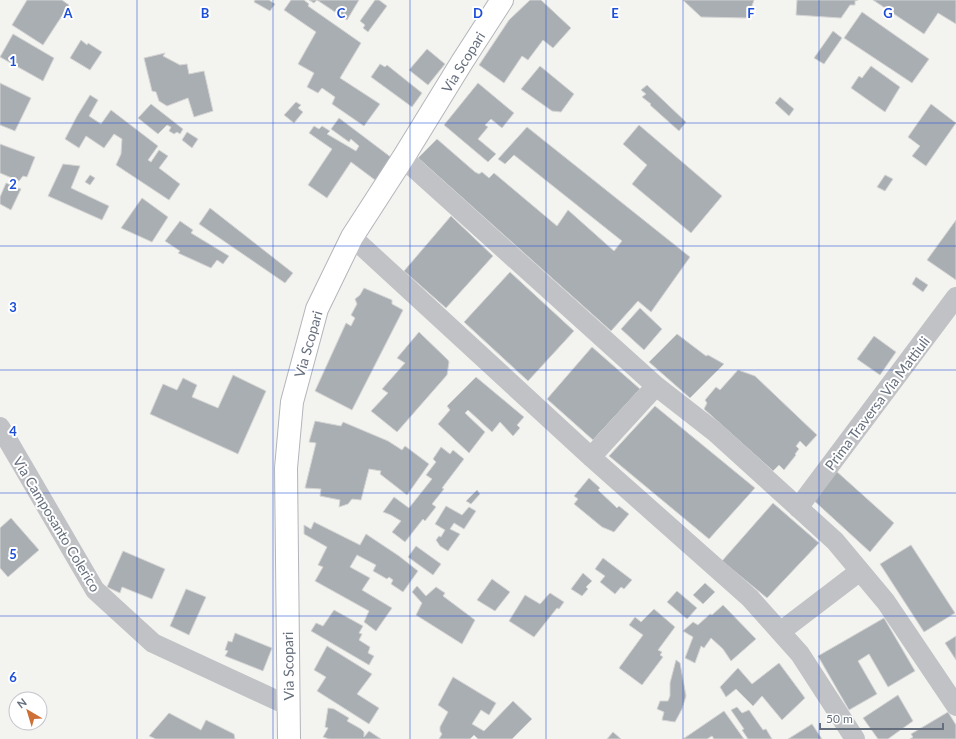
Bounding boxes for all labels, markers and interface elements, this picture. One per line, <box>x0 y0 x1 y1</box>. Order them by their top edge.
text: A <box>62 5 73 21</box>
text: B <box>201 5 210 21</box>
text: C <box>337 5 346 21</box>
text: D <box>473 5 483 21</box>
text: E <box>611 5 619 21</box>
text: F <box>747 5 755 21</box>
text: G <box>883 5 893 21</box>
street label: Via Scopari <box>438 28 488 96</box>
text: 1 <box>9 53 17 69</box>
text: 2 <box>9 176 17 192</box>
text: 3 <box>9 299 17 315</box>
street label: Via Scopari <box>290 309 326 379</box>
street label: Prima Traversa Via Mattiuli <box>821 333 933 473</box>
text: 4 <box>9 423 17 439</box>
street label: Via Camposanto Colerico <box>10 453 104 595</box>
text: 5 <box>9 546 17 562</box>
street label: Via Scopari <box>279 632 297 700</box>
text: 6 <box>9 669 17 685</box>
north arrow <box>8 691 48 731</box>
text: N <box>14 695 29 710</box>
scale bar <box>820 705 943 731</box>
text: 50 m <box>826 711 853 726</box>

